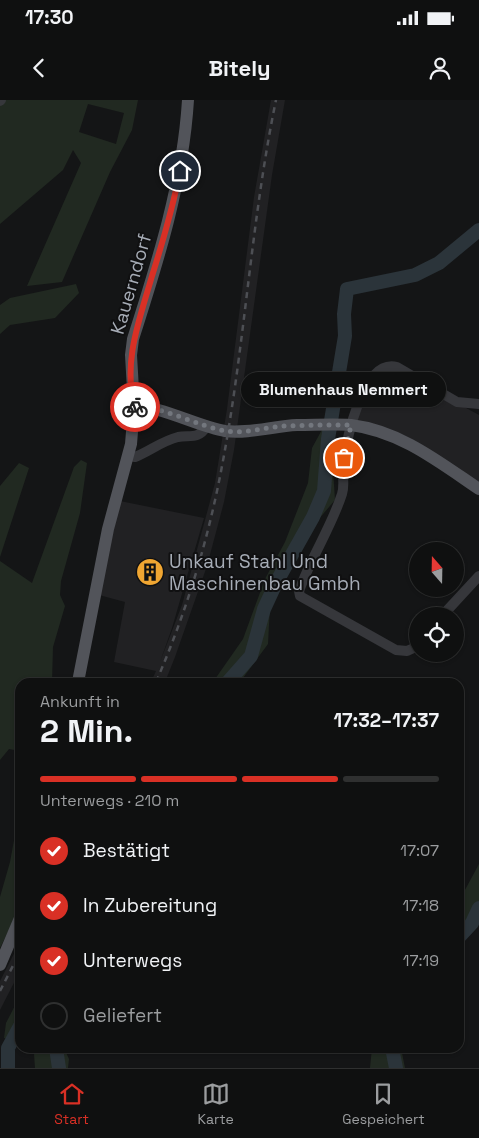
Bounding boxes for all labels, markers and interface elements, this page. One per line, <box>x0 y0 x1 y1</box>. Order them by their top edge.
text: 17:30 <box>25 5 74 30</box>
icon: back <box>25 54 53 82</box>
text: Bitely <box>208 54 271 82</box>
icon: person <box>426 54 454 82</box>
pin <box>159 150 201 192</box>
icon: home <box>166 157 194 185</box>
street label: Kauerndorf <box>105 231 157 337</box>
callout: Blumenhaus Nemmert <box>242 373 446 408</box>
text: Blumenhaus Nemmert <box>259 379 428 400</box>
courier <box>110 382 160 432</box>
icon: bike <box>121 393 149 421</box>
pin <box>323 437 365 479</box>
icon: bag <box>330 444 358 472</box>
north arrow <box>409 542 464 598</box>
map controls <box>409 542 464 662</box>
place label: Unkauf Stahl Und Maschinenbau Gmbh <box>169 549 361 596</box>
building icon: Unkauf Stahl Und Maschinenbau Gmbh <box>135 557 165 587</box>
button: locate <box>409 607 464 662</box>
text: Ankunft in <box>40 691 120 712</box>
text: 17:32–17:37 <box>333 708 439 733</box>
text: 2 Min. <box>40 711 133 751</box>
text: Unterwegs · 210 m <box>40 790 179 811</box>
icon: check <box>40 837 68 865</box>
text: Bestätigt <box>83 838 170 863</box>
text: 17:07 <box>400 840 439 861</box>
icon: check <box>40 892 68 920</box>
text: In Zubereitung <box>83 893 217 918</box>
text: 17:18 <box>403 895 439 916</box>
icon: check <box>40 947 68 975</box>
text: Unterwegs <box>83 948 182 973</box>
text: 17:19 <box>403 950 439 971</box>
text: Geliefert <box>83 1003 162 1028</box>
tab: Start <box>54 1080 89 1128</box>
tab: Karte <box>197 1080 234 1128</box>
tab: Gespeichert <box>342 1080 425 1128</box>

